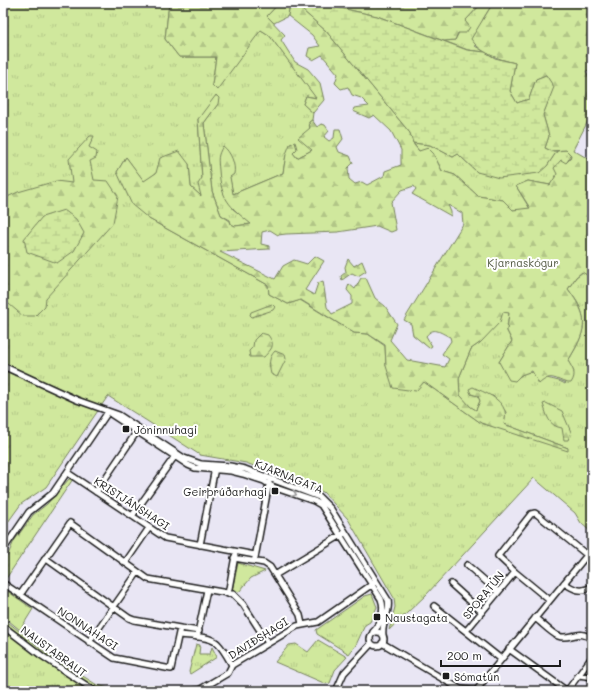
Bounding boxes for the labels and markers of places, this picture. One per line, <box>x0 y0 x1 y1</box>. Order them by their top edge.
place label: Jóninnuhagi <box>134 422 197 437</box>
marker: Jóninnuhagi <box>121 424 131 434</box>
place label: Geirþrúðarhagi <box>183 484 267 499</box>
marker: Geirþrúðarhagi <box>270 486 280 496</box>
place label: Naustagata <box>385 610 448 625</box>
marker: Naustagata <box>372 612 382 622</box>
place label: Sómatún <box>454 669 499 684</box>
marker: Sómatún <box>441 671 451 681</box>

